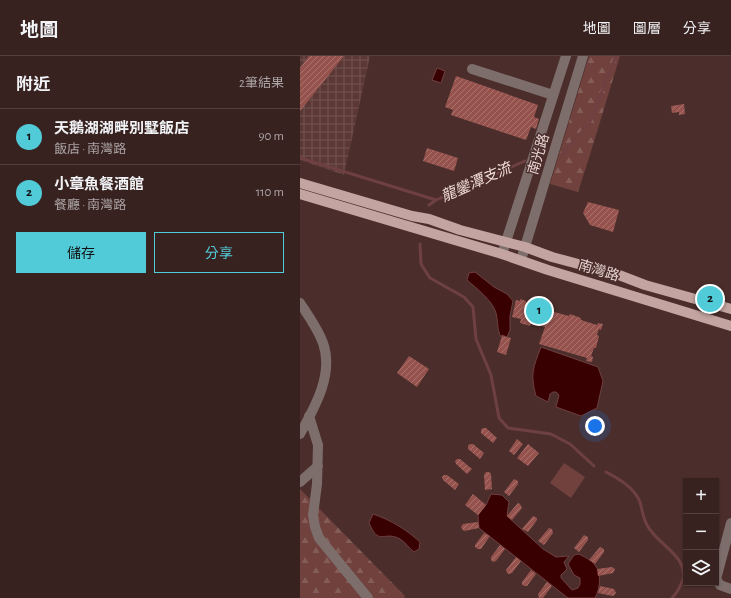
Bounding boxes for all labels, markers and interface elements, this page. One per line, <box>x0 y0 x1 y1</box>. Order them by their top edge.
text: 地圖 <box>20 21 58 40</box>
text: 地圖 <box>583 22 611 36</box>
text: 圖層 <box>633 22 661 36</box>
text: 分享 <box>683 22 711 36</box>
text: 附近 <box>16 76 50 93</box>
text: 2筆結果 <box>239 77 284 90</box>
text: 天鵝湖湖畔別墅飯店 <box>54 121 189 136</box>
text: 1 <box>27 130 31 143</box>
text: 90 m <box>258 130 284 143</box>
street label: 南光路 <box>525 132 552 176</box>
text: 飯店 · 南灣路 <box>54 143 126 156</box>
water label: 龍鑾潭支流 <box>438 159 515 205</box>
text: 小章魚餐酒館 <box>54 177 144 192</box>
text: 2 <box>26 186 32 199</box>
text: 110 m <box>256 186 284 199</box>
text: 餐廳 · 南灣路 <box>54 199 126 212</box>
button: 儲存 <box>16 232 146 273</box>
button: 分享 <box>154 232 284 273</box>
street label: 南灣路 <box>577 257 621 284</box>
pin: 2 <box>697 284 723 314</box>
pin: 1 <box>526 296 552 326</box>
your location <box>585 416 605 436</box>
map controls <box>683 478 719 586</box>
button: + <box>683 478 719 514</box>
button: − <box>683 514 719 550</box>
button: layers <box>683 550 719 586</box>

